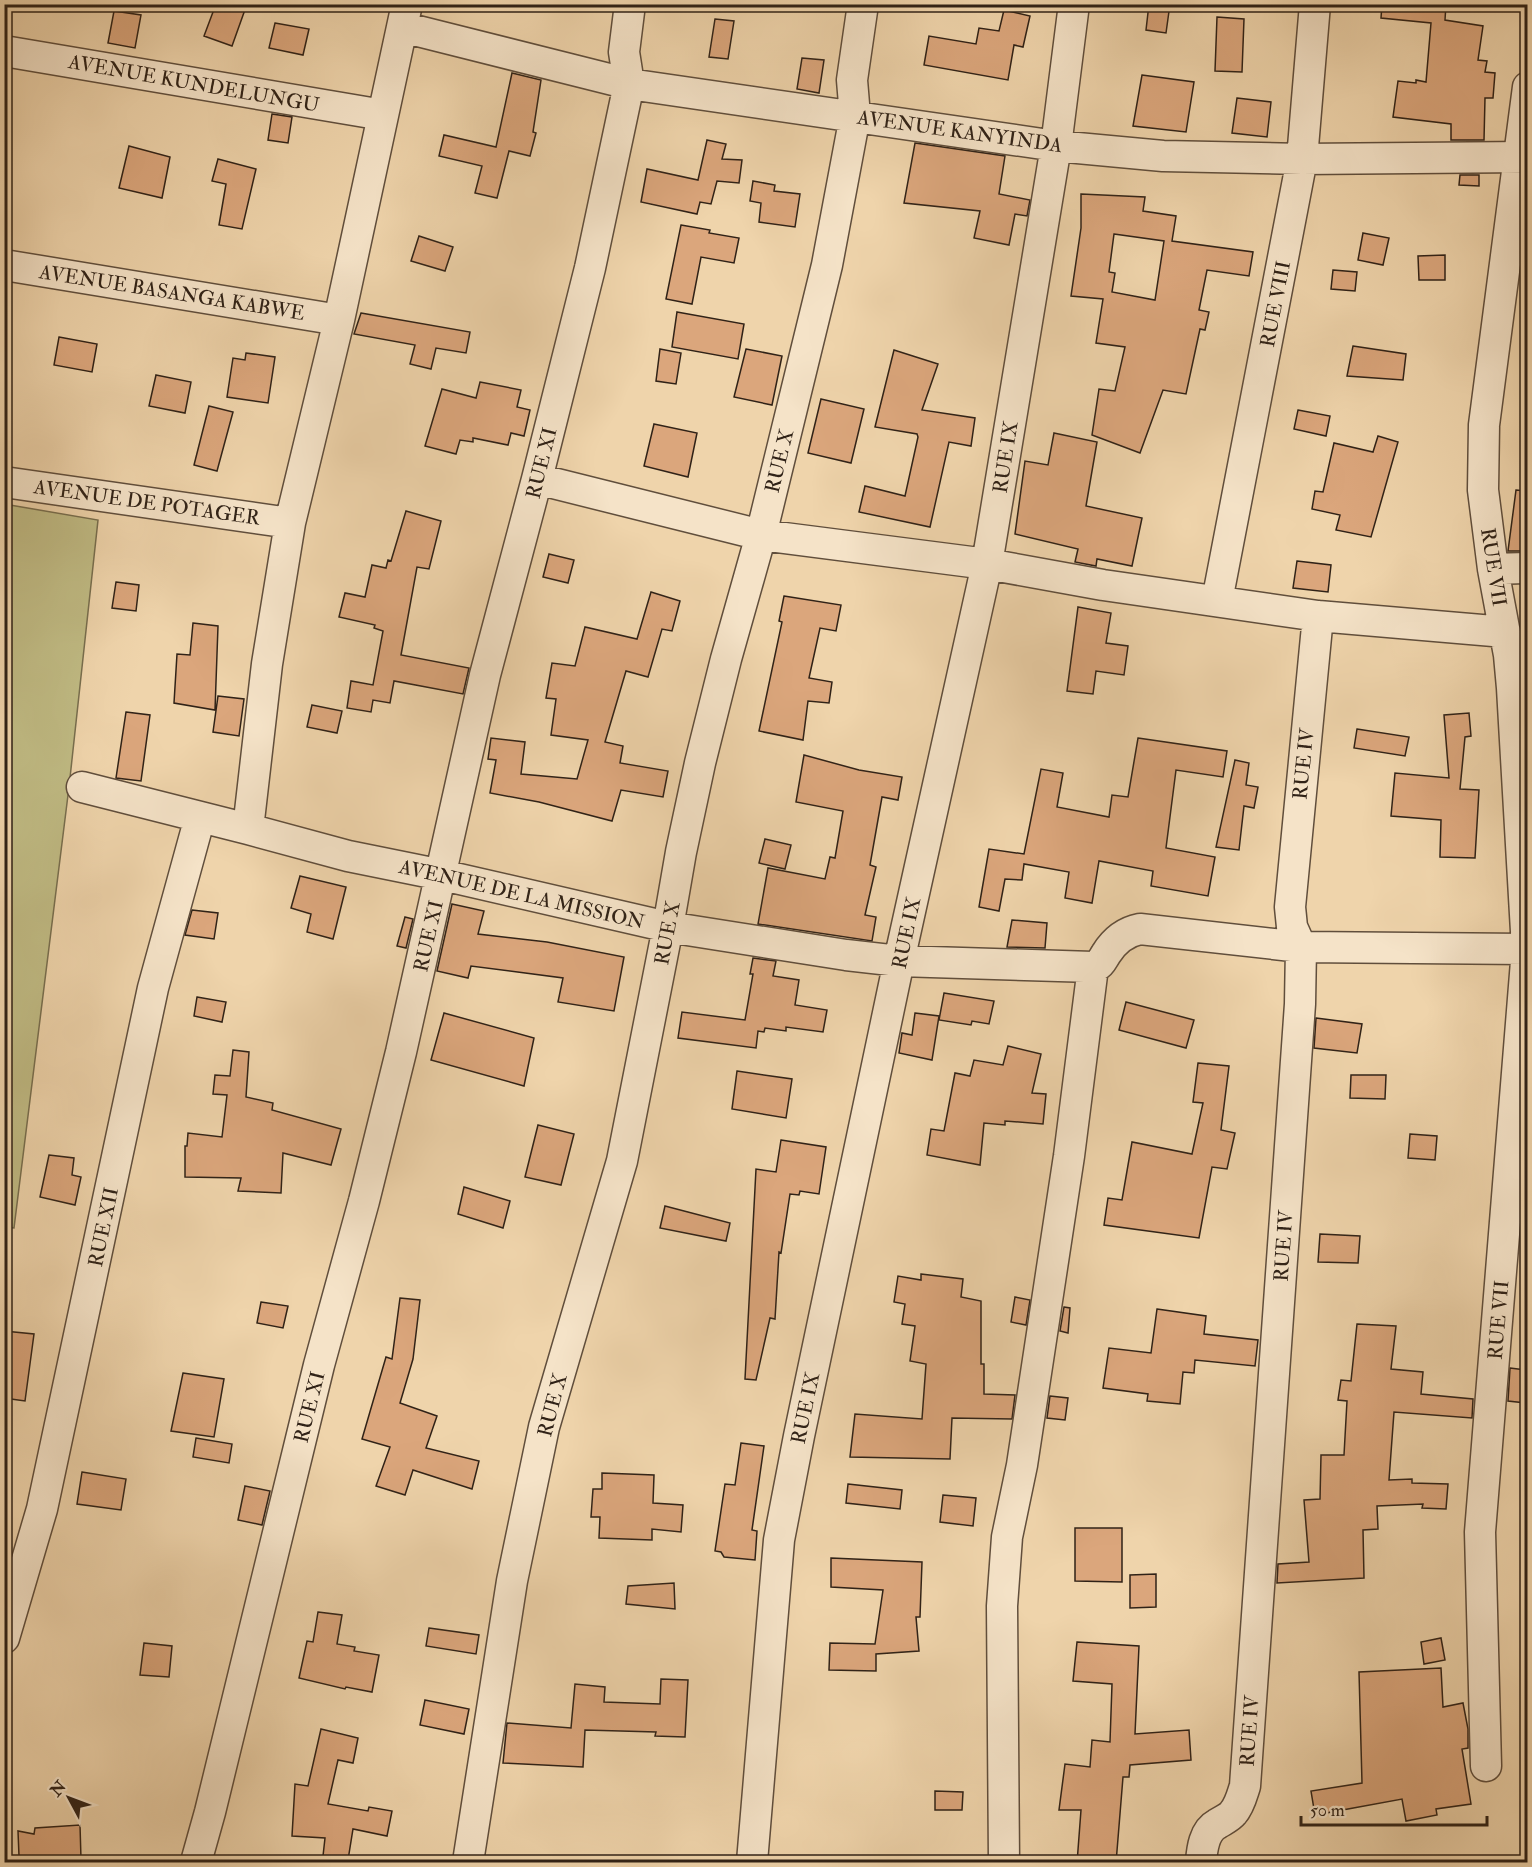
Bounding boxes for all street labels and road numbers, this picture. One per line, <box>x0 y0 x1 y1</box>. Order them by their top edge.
street label: AVENUE KUNDELUNGU <box>66 49 322 118</box>
street label: AVENUE KANYINDA <box>855 105 1064 158</box>
street label: AVENUE BASANGA KABWE <box>36 259 307 326</box>
street label: RUE VIII <box>1255 259 1296 349</box>
street label: RUE IX <box>987 419 1024 495</box>
street label: RUE XI <box>521 425 562 501</box>
street label: RUE X <box>760 426 800 496</box>
street label: AVENUE DE POTAGER <box>31 474 262 531</box>
street label: RUE VII <box>1475 526 1512 608</box>
street label: RUE IV <box>1287 726 1320 801</box>
street label: AVENUE DE LA MISSION <box>396 854 647 935</box>
street label: RUE IX <box>887 894 926 971</box>
street label: RUE XI <box>408 898 449 974</box>
street label: RUE X <box>649 898 686 967</box>
street label: RUE XII <box>83 1185 124 1269</box>
street label: RUE IV <box>1269 1209 1299 1282</box>
street label: RUE VII <box>1483 1279 1514 1361</box>
street label: RUE XI <box>289 1369 330 1445</box>
street label: RUE IX <box>786 1369 825 1446</box>
street label: RUE X <box>532 1370 573 1440</box>
street label: RUE IV <box>1235 1694 1265 1767</box>

